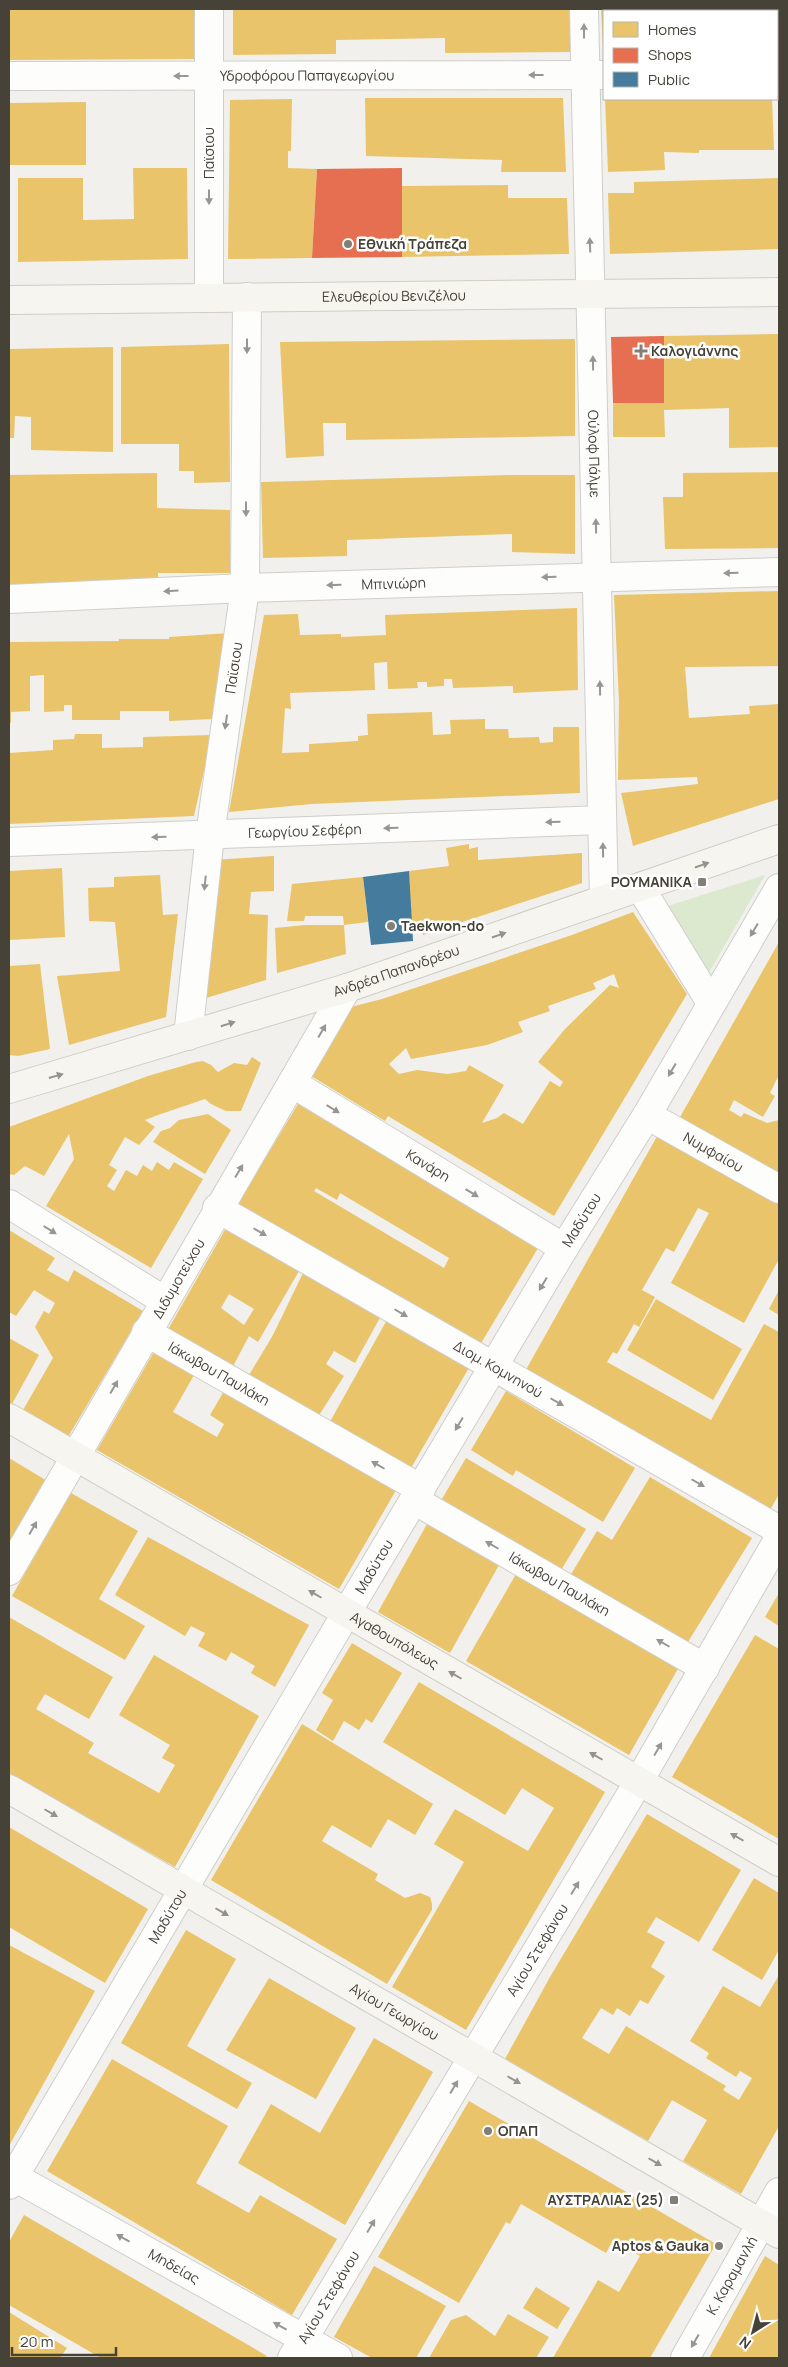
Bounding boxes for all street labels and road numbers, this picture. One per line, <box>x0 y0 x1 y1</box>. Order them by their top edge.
street label: Υδροφόρου Παπαγεωργίου <box>220 65 394 85</box>
street label: Παϊσιου <box>199 127 218 179</box>
street label: Ελευθερίου Βενιζέλου <box>322 285 466 306</box>
street label: Ούλοφ Πάλμε <box>584 410 605 498</box>
street label: Μπινιώρη <box>361 573 426 594</box>
street label: Παϊσιου <box>220 641 246 695</box>
street label: Γεωργίου Σεφέρη <box>248 819 362 842</box>
street label: Ανδρέα Παπανδρέου <box>331 940 462 1001</box>
street label: Νυμφαίου <box>680 1127 747 1176</box>
street label: Κανάρη <box>403 1144 454 1186</box>
street label: Μαδύτου <box>557 1189 605 1250</box>
street label: Διδυμοτείχου <box>147 1235 209 1322</box>
street label: Διομ. Κομνηνού <box>450 1336 546 1402</box>
street label: Ιάκωβου Παυλάκη <box>165 1337 273 1410</box>
street label: Μαδύτου <box>350 1536 397 1597</box>
street label: Ιάκωβου Παυλάκη <box>506 1547 614 1620</box>
street label: Αγαθουπόλεως <box>347 1607 443 1673</box>
street label: Μαδύτου <box>144 1885 191 1947</box>
street label: Αγίου Στεφάνου <box>502 1900 572 2000</box>
street label: Αγίου Γεωργίου <box>347 1978 442 2044</box>
street label: Κ. Καραμανλή <box>701 2232 761 2318</box>
street label: Μηδείας <box>145 2244 204 2288</box>
street label: Αγίου Στεφάνου <box>293 2247 363 2347</box>

